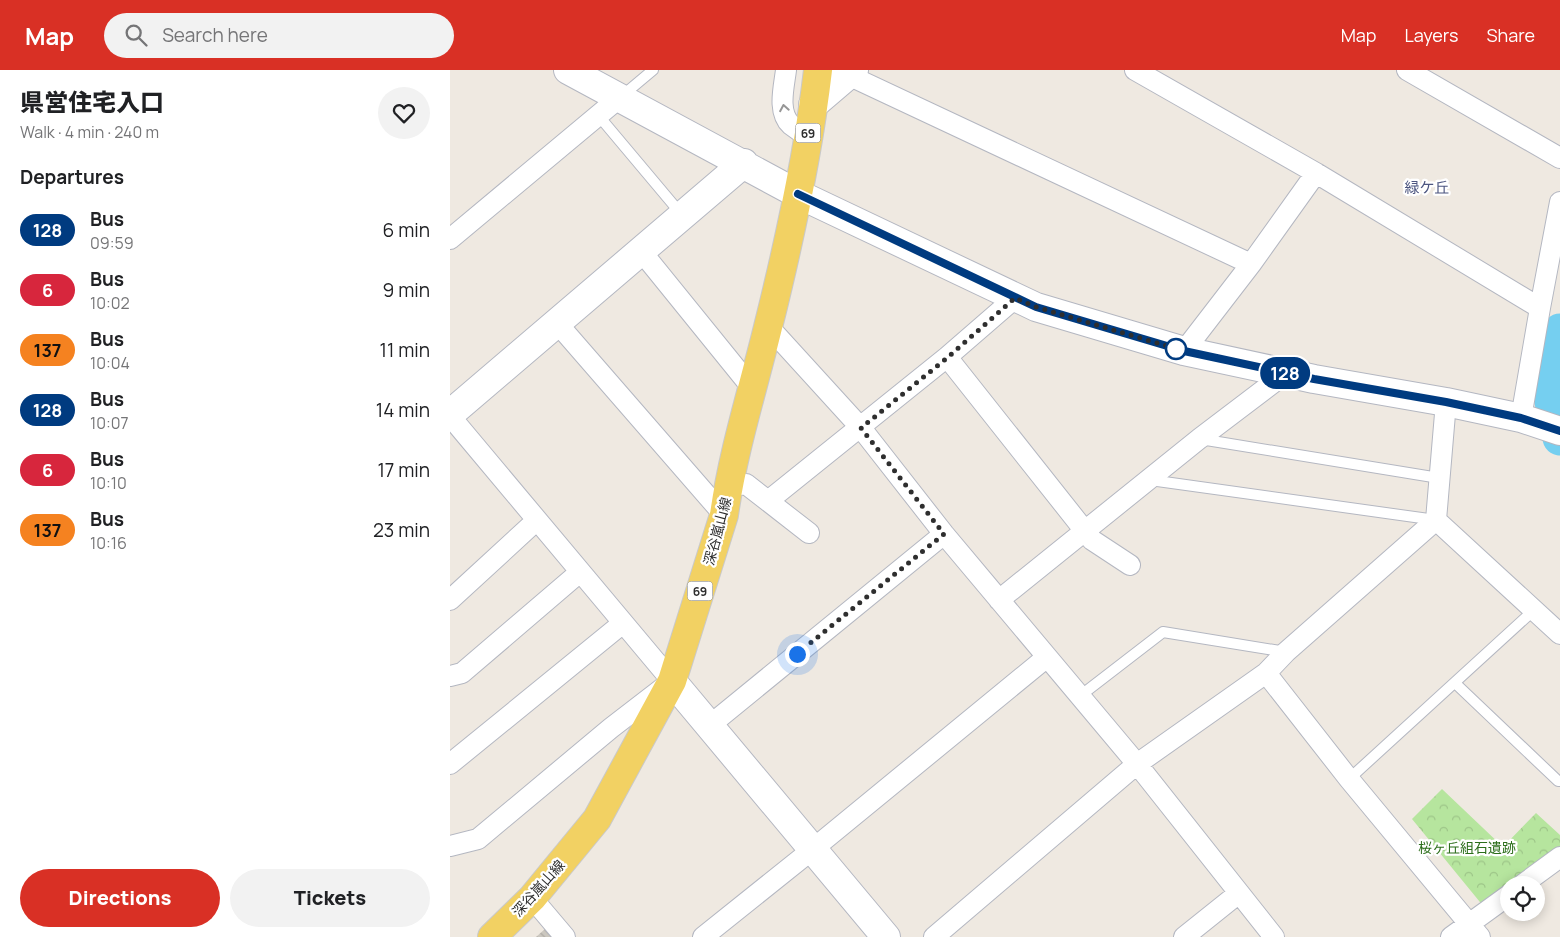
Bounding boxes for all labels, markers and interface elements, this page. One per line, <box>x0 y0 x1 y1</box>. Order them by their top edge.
search box <box>104 13 454 58</box>
text: Map <box>25 19 74 52</box>
icon: search <box>122 21 150 49</box>
text: Search here <box>162 22 268 48</box>
text: Map <box>1341 23 1376 47</box>
text: Layers <box>1404 23 1458 47</box>
text: Share <box>1486 23 1535 47</box>
text: 県営住宅入口 <box>20 85 164 118</box>
button: heart <box>378 87 430 139</box>
one-way arrow <box>779 104 790 112</box>
text: Walk · 4 min · 240 m <box>20 121 159 143</box>
road number: 69 <box>796 124 820 142</box>
text: Departures <box>20 164 124 190</box>
district label: 緑ケ丘 <box>1404 177 1450 198</box>
text: Bus <box>90 206 124 232</box>
text: 6 min <box>383 217 430 243</box>
text: 128 <box>33 218 62 242</box>
text: 09:59 <box>90 232 134 254</box>
text: Bus <box>90 266 124 292</box>
text: 9 min <box>383 277 430 303</box>
text: 6 <box>42 278 53 302</box>
text: 10:02 <box>90 292 130 314</box>
text: Bus <box>90 326 124 352</box>
text: 11 min <box>380 337 430 363</box>
text: 137 <box>34 338 61 362</box>
unlabelled marker <box>1165 338 1187 360</box>
text: 10:04 <box>90 352 130 374</box>
line badge: 128 <box>1256 357 1314 389</box>
text: 128 <box>1270 361 1300 385</box>
text: Bus <box>90 386 124 412</box>
text: 14 min <box>376 397 430 423</box>
text: 128 <box>33 398 62 422</box>
text: 10:07 <box>90 412 129 434</box>
text: Bus <box>90 446 124 472</box>
text: 17 min <box>377 457 430 483</box>
text: 6 <box>42 458 53 482</box>
text: 10:10 <box>90 472 127 494</box>
street label: 深谷嵐山線 <box>699 495 735 567</box>
text: Bus <box>90 506 124 532</box>
text: 23 min <box>373 517 430 543</box>
text: 137 <box>34 518 61 542</box>
text: 10:16 <box>90 532 127 554</box>
road number: 69 <box>688 582 712 600</box>
your location <box>785 642 810 667</box>
park label: 桜ヶ丘組石遺跡 <box>1418 838 1516 857</box>
street label: 深谷嵐山線 <box>508 856 568 920</box>
button: Directions <box>20 869 220 927</box>
button: Tickets <box>230 869 430 927</box>
map controls <box>1500 876 1545 921</box>
button: locate <box>1500 876 1545 921</box>

